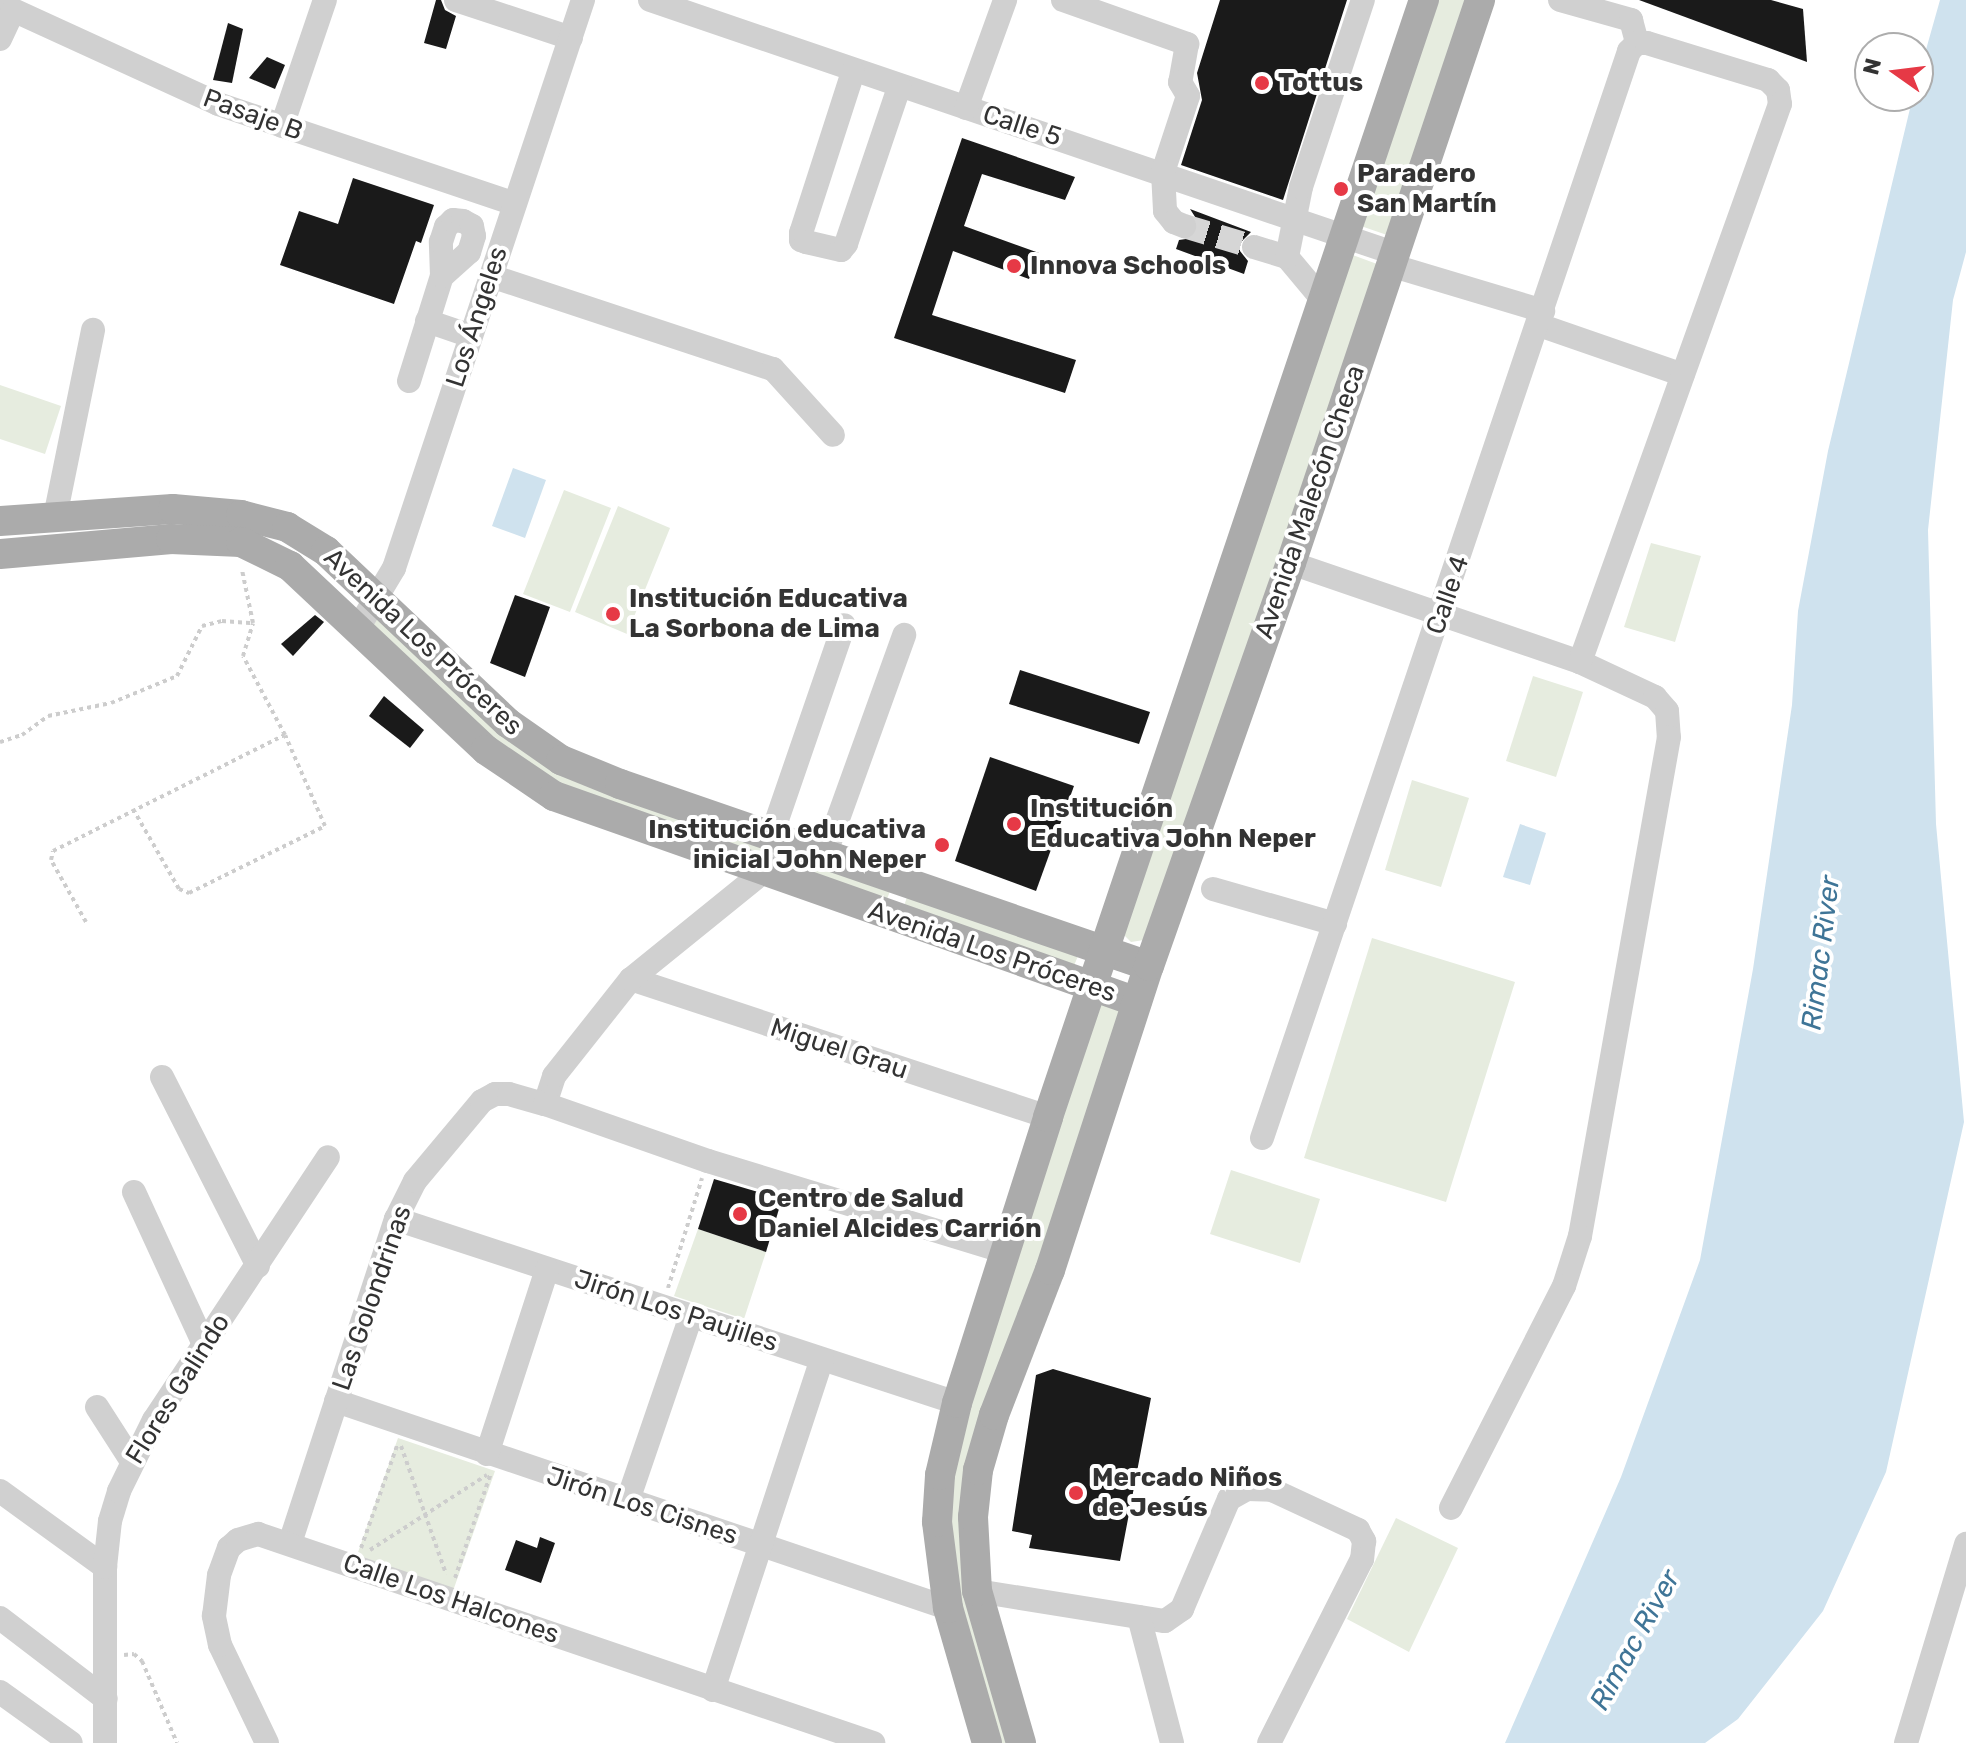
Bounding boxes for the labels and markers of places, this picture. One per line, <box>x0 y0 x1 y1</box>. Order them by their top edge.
place label: Tottus <box>1278 67 1363 99</box>
marker: Tottus <box>1253 74 1271 92</box>
place label: Paradero San Martín <box>1357 158 1497 220</box>
marker: Paradero San Martín <box>1332 180 1350 198</box>
place label: Innova Schools <box>1030 250 1226 282</box>
marker: Innova Schools <box>1005 257 1023 275</box>
place label: Institución Educativa La Sorbona de Lima <box>629 583 908 644</box>
marker: Institución Educativa La Sorbona de Lima <box>604 605 622 623</box>
place label: Institución Educativa John Neper <box>1030 793 1316 854</box>
place label: Institución educativa inicial John Neper <box>648 814 926 876</box>
marker: Institución Educativa John Neper <box>1005 815 1023 833</box>
marker: Institución educativa inicial John Neper <box>933 836 951 854</box>
place label: Centro de Salud Daniel Alcides Carrión <box>758 1183 1042 1244</box>
marker: Centro de Salud Daniel Alcides Carrión <box>729 1203 751 1225</box>
place label: Mercado Niños de Jesús <box>1092 1462 1282 1524</box>
marker: Mercado Niños de Jesús <box>1067 1484 1085 1502</box>

